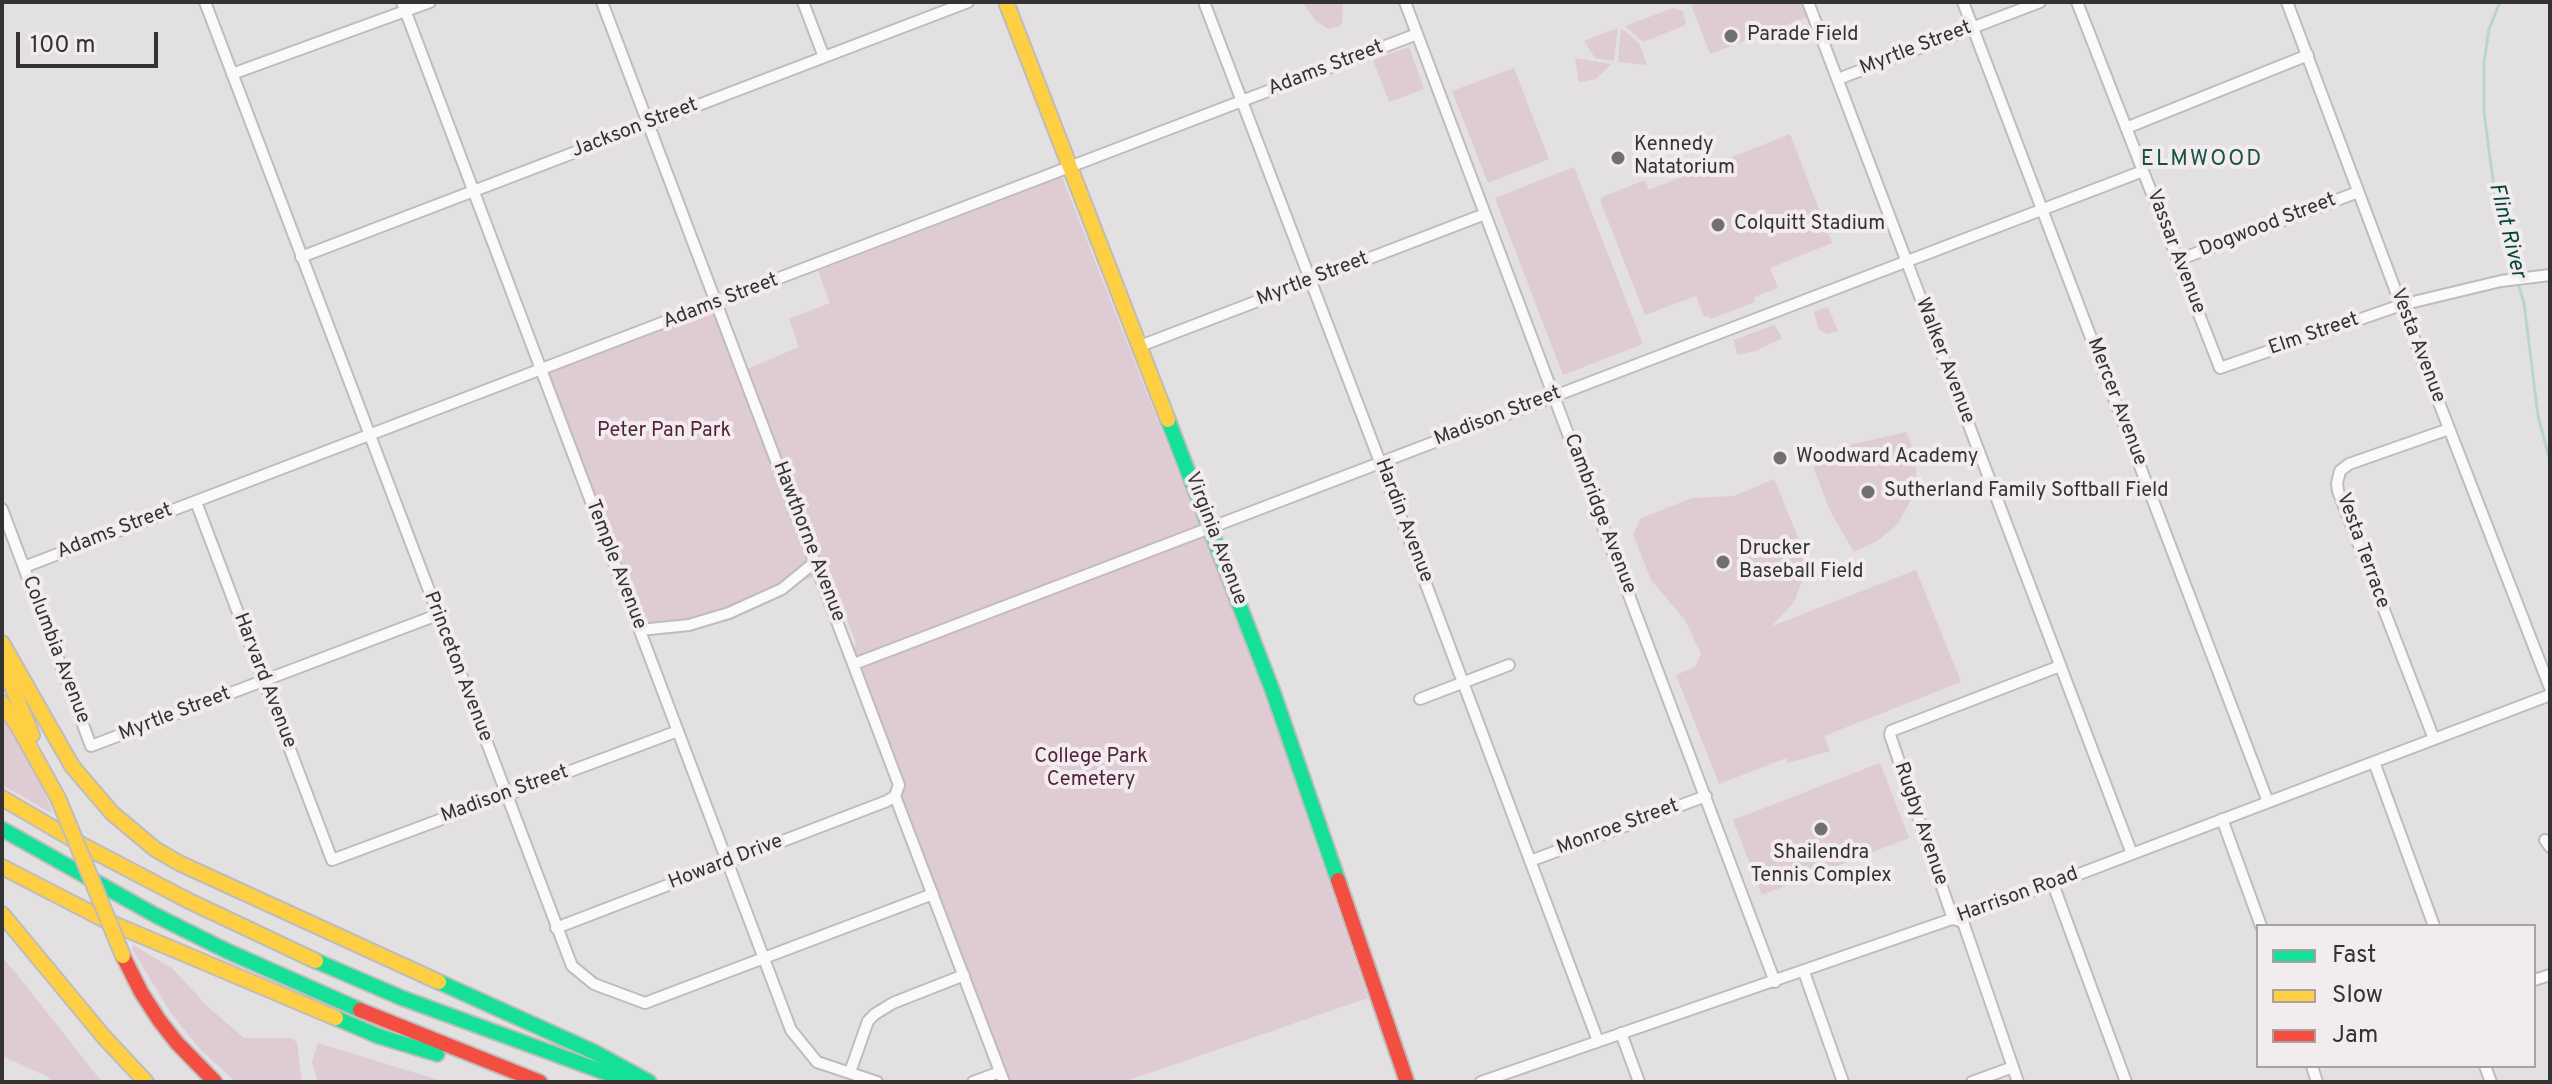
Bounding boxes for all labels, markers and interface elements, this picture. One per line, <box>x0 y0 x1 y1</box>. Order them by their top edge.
scale bar <box>20 16 162 66</box>
street label: Myrtle Street <box>1857 17 1975 81</box>
place label: Parade Field <box>1747 24 1858 48</box>
marker: Parade Field <box>1722 27 1740 45</box>
text: 100 m <box>30 31 96 61</box>
street label: Adams Street <box>1265 36 1387 102</box>
street label: Jackson Street <box>569 94 701 164</box>
place label: Kennedy Natatorium <box>1634 134 1735 181</box>
district label: ELMWOOD <box>2141 148 2263 174</box>
marker: Kennedy Natatorium <box>1609 149 1627 167</box>
water label: Flint River <box>2481 181 2531 281</box>
street label: Vassar Avenue <box>2140 187 2210 317</box>
street label: Dogwood Street <box>2196 189 2340 263</box>
place label: Colquitt Stadium <box>1734 213 1885 237</box>
marker: Colquitt Stadium <box>1709 216 1727 234</box>
street label: Myrtle Street <box>1254 248 1372 312</box>
street label: Adams Street <box>660 269 782 335</box>
street label: Vesta Avenue <box>2384 286 2450 406</box>
street label: Walker Avenue <box>1909 295 1979 427</box>
street label: Elm Street <box>2266 308 2362 362</box>
street label: Mercer Avenue <box>2081 335 2151 469</box>
street label: Madison Street <box>1431 382 1565 452</box>
park label: Peter Pan Park <box>597 420 731 444</box>
street label: Cambridge Avenue <box>1557 431 1641 597</box>
place label: Woodward Academy <box>1796 446 1978 470</box>
marker: Woodward Academy <box>1771 449 1789 467</box>
street label: Hardin Avenue <box>1368 456 1438 586</box>
street label: Hawthorne Avenue <box>766 459 850 625</box>
street label: Virginia Avenue <box>1179 469 1251 609</box>
place label: Sutherland Family Softball Field <box>1884 480 2168 504</box>
marker: Sutherland Family Softball Field <box>1859 483 1877 501</box>
street label: Vesta Terrace <box>2330 490 2394 612</box>
street label: Temple Avenue <box>579 497 651 633</box>
street label: Adams Street <box>54 499 176 565</box>
place label: Drucker Baseball Field <box>1739 538 1864 585</box>
marker: Drucker Baseball Field <box>1714 553 1732 571</box>
street label: Columbia Avenue <box>16 573 94 727</box>
street label: Princeton Avenue <box>417 589 497 745</box>
street label: Harvard Avenue <box>227 610 301 752</box>
street label: Myrtle Street <box>116 683 234 747</box>
park label: College Park Cemetery <box>1034 746 1148 793</box>
street label: Rugby Avenue <box>1888 759 1952 889</box>
street label: Madison Street <box>438 761 572 829</box>
street label: Monroe Street <box>1554 795 1682 861</box>
marker: Shailendra Tennis Complex <box>1812 820 1830 838</box>
street label: Howard Drive <box>665 830 787 896</box>
place label: Shailendra Tennis Complex <box>1750 842 1892 889</box>
street label: Harrison Road <box>1954 863 2082 929</box>
legend <box>2256 924 2536 1068</box>
text: Fast <box>2332 941 2376 971</box>
text: Slow <box>2332 981 2383 1011</box>
text: Jam <box>2332 1021 2378 1051</box>

